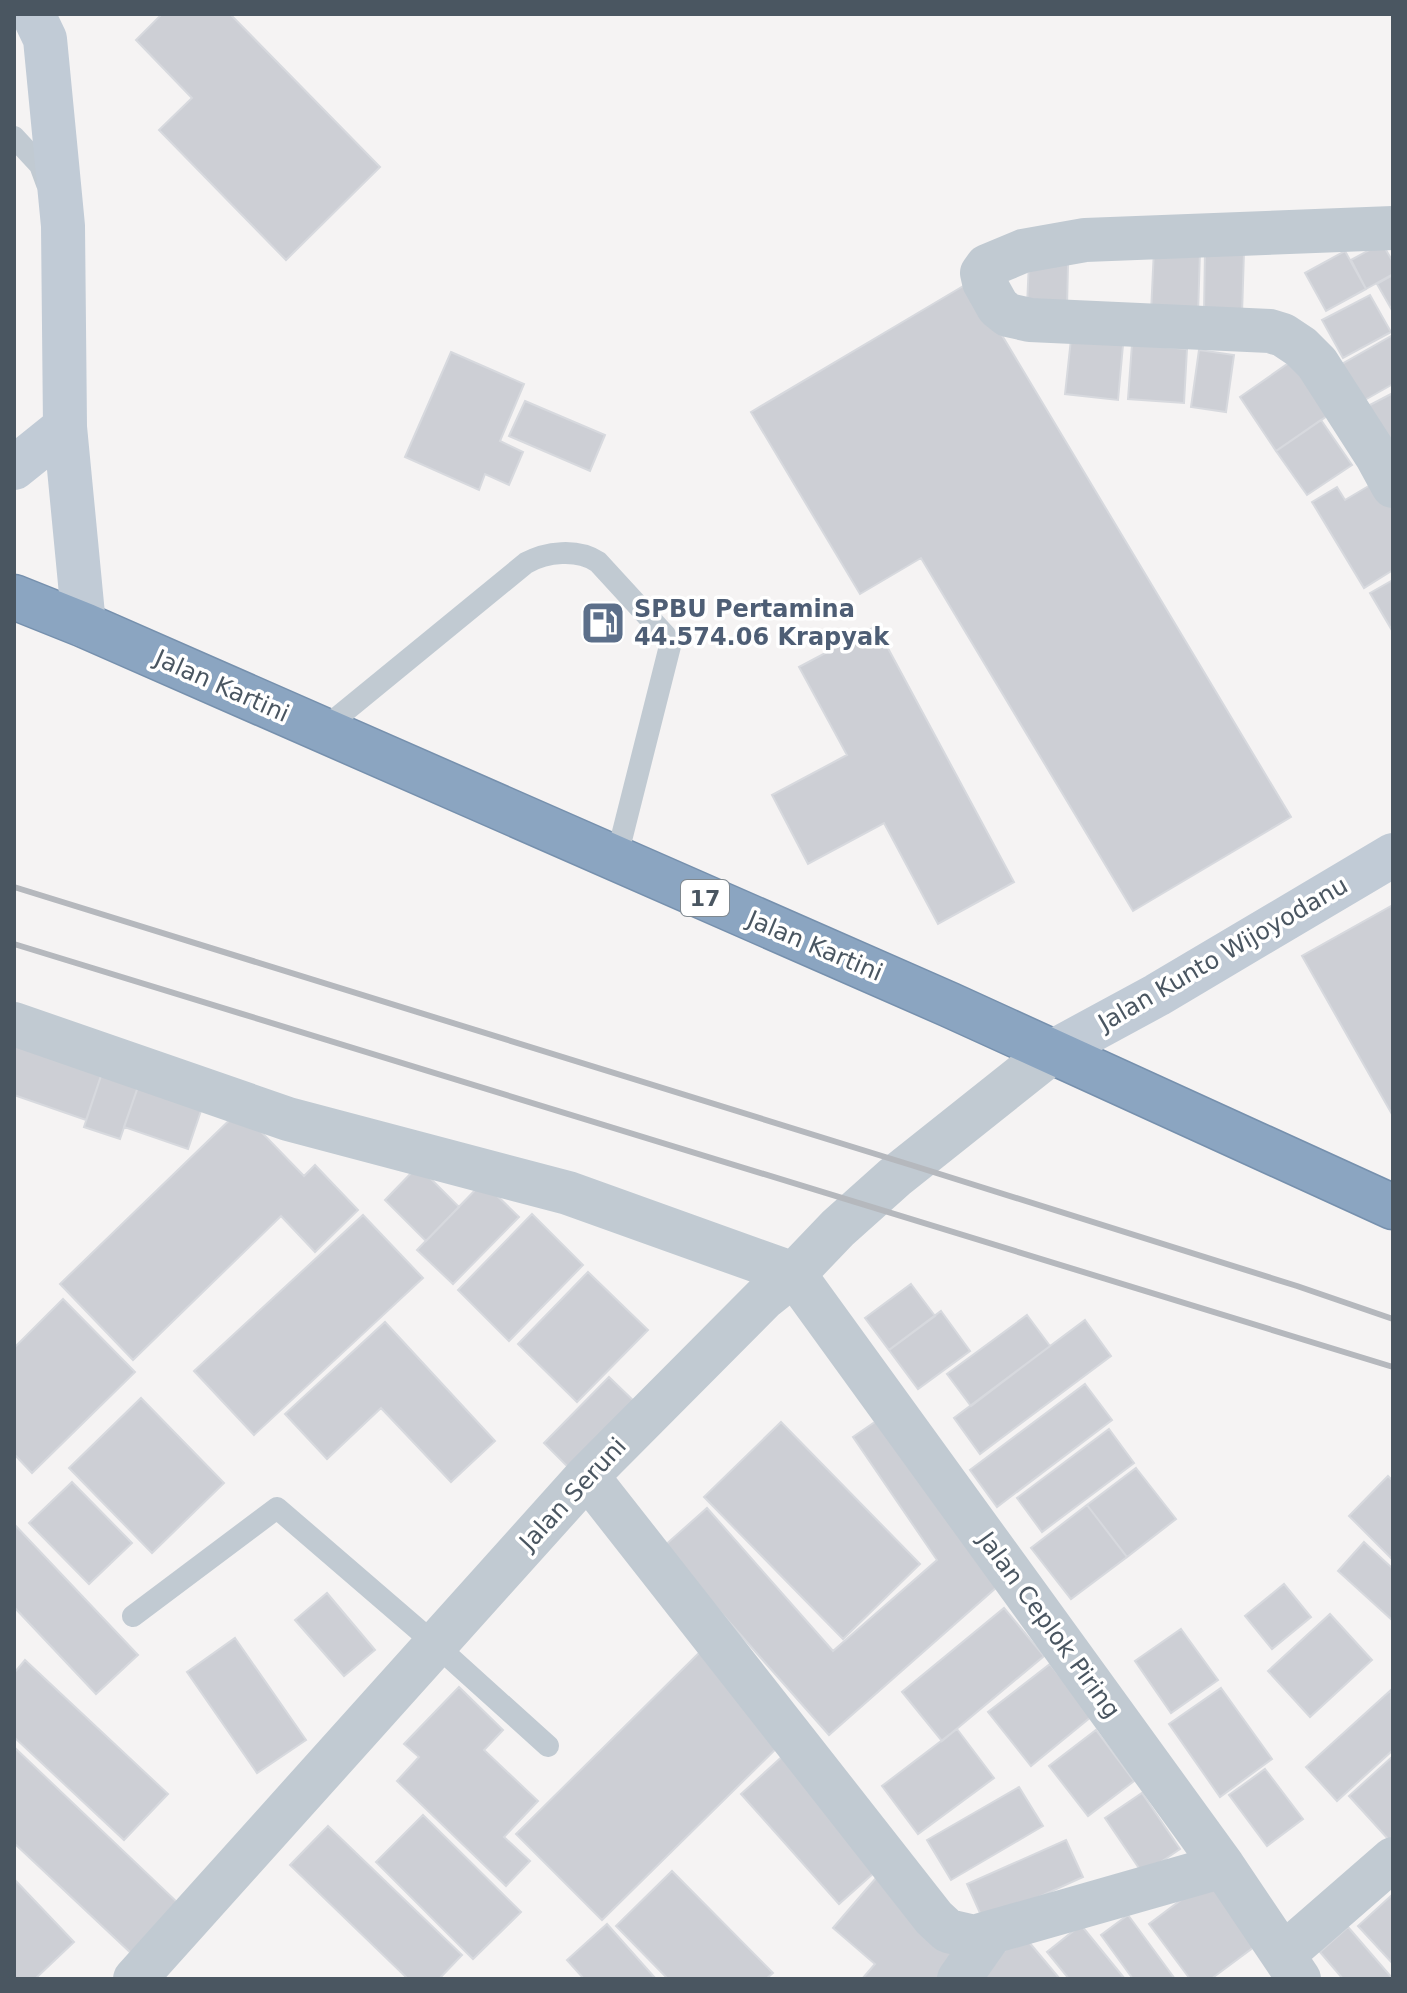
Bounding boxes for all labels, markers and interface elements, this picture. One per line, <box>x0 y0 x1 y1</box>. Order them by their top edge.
place label: SPBU Pertamina 44.574.06 Krapyak <box>634 595 890 651</box>
fuel station icon: SPBU Pertamina 44.574.06 Krapyak <box>579 599 627 647</box>
street label: Jalan Kartini <box>149 643 293 728</box>
street label: Jalan Kunto Wijoyodanu <box>1092 871 1353 1038</box>
road number: 17 <box>681 880 729 916</box>
street label: Jalan Kartini <box>741 904 887 987</box>
street label: Jalan Seruni <box>513 1432 632 1557</box>
street label: Jalan Ceplok Piring <box>971 1525 1126 1724</box>

